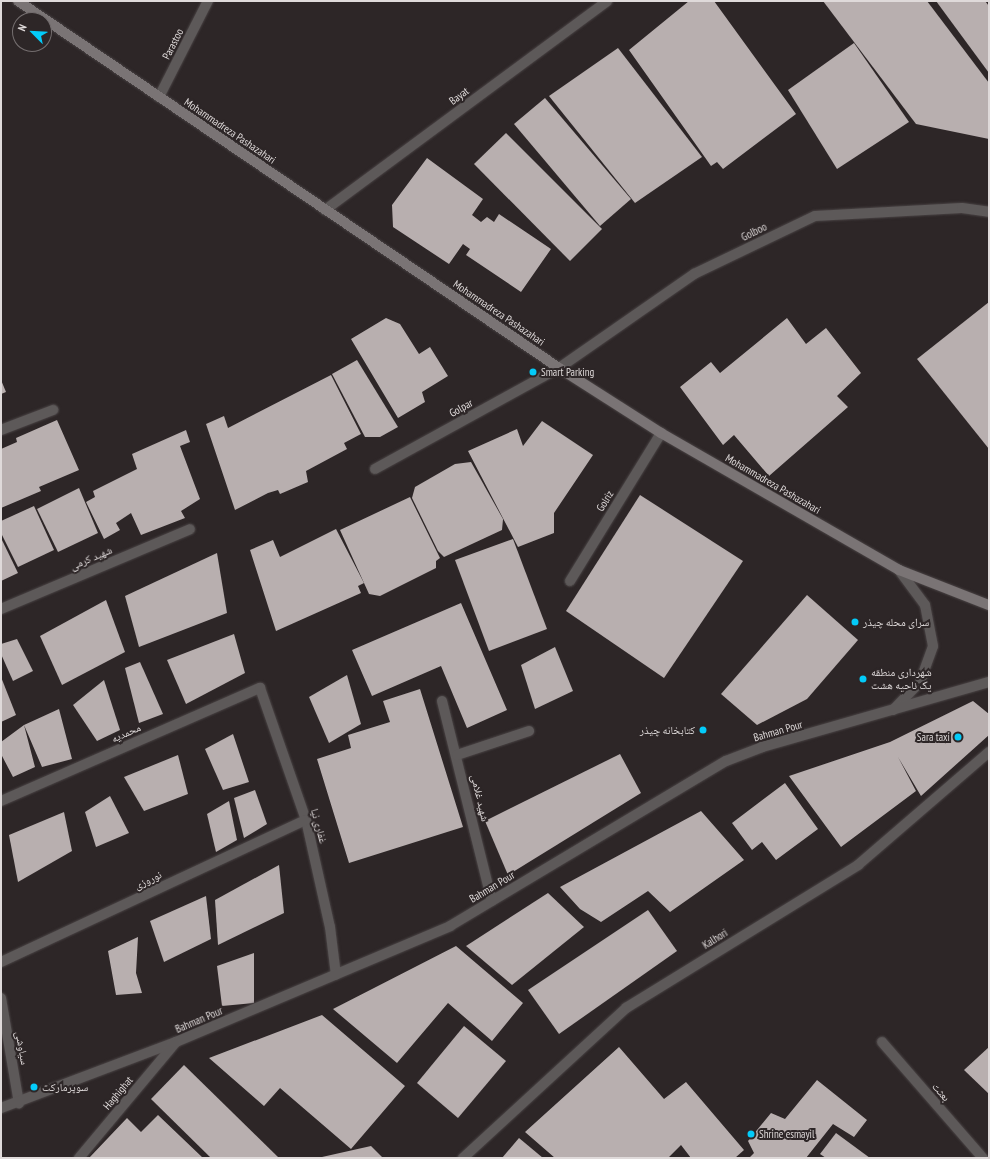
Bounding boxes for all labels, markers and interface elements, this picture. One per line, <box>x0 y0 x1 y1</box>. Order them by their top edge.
north arrow <box>12 12 52 52</box>
text: N <box>14 22 30 33</box>
street label: Parastoo <box>160 26 186 62</box>
street label: Bayat <box>447 84 471 108</box>
street label: Mohammadreza Pashazahari <box>182 95 278 167</box>
street label: Golboo <box>739 220 769 244</box>
street label: Mohammadreza Pashazahari <box>451 277 547 349</box>
place label: Smart Parking <box>541 365 594 379</box>
marker: Smart Parking <box>528 367 538 377</box>
street label: Golpar <box>447 396 475 420</box>
street label: Mohammadreza Pashazahari <box>723 451 823 517</box>
street label: Golriz <box>594 488 616 514</box>
street label: شهید کرمی <box>68 543 114 573</box>
place label: سرای محله چیذر <box>863 615 929 629</box>
marker: سرای محله چیذر <box>850 617 860 627</box>
place label: شهرداری منطقه یک ناحیه هشت <box>871 666 932 692</box>
marker: شهرداری منطقه یک ناحیه هشت <box>858 674 868 684</box>
street label: Bahman Pour <box>752 718 804 744</box>
street label: محمدیه <box>109 721 143 745</box>
place label: کتابخانه چیذر <box>640 723 695 737</box>
marker: کتابخانه چیذر <box>698 725 708 735</box>
place label: Sara taxi <box>917 730 950 744</box>
marker: Sara taxi <box>953 732 963 742</box>
street label: شهید غلامی <box>468 773 492 823</box>
street label: غفاری نیا <box>308 807 330 845</box>
street label: نوروزی <box>132 868 164 892</box>
street label: Bahman Pour <box>467 868 517 906</box>
street label: Kalhori <box>700 926 730 952</box>
street label: Bahman Pour <box>173 1004 225 1036</box>
street label: سیاوشی <box>13 1030 31 1066</box>
street label: Haghighat <box>100 1074 136 1112</box>
place label: سوپرمارکت <box>42 1080 88 1094</box>
street label: بعثت <box>929 1080 953 1104</box>
marker: سوپرمارکت <box>29 1082 39 1092</box>
place label: Shrine esmayil <box>759 1127 815 1141</box>
marker: Shrine esmayil <box>746 1129 756 1139</box>

